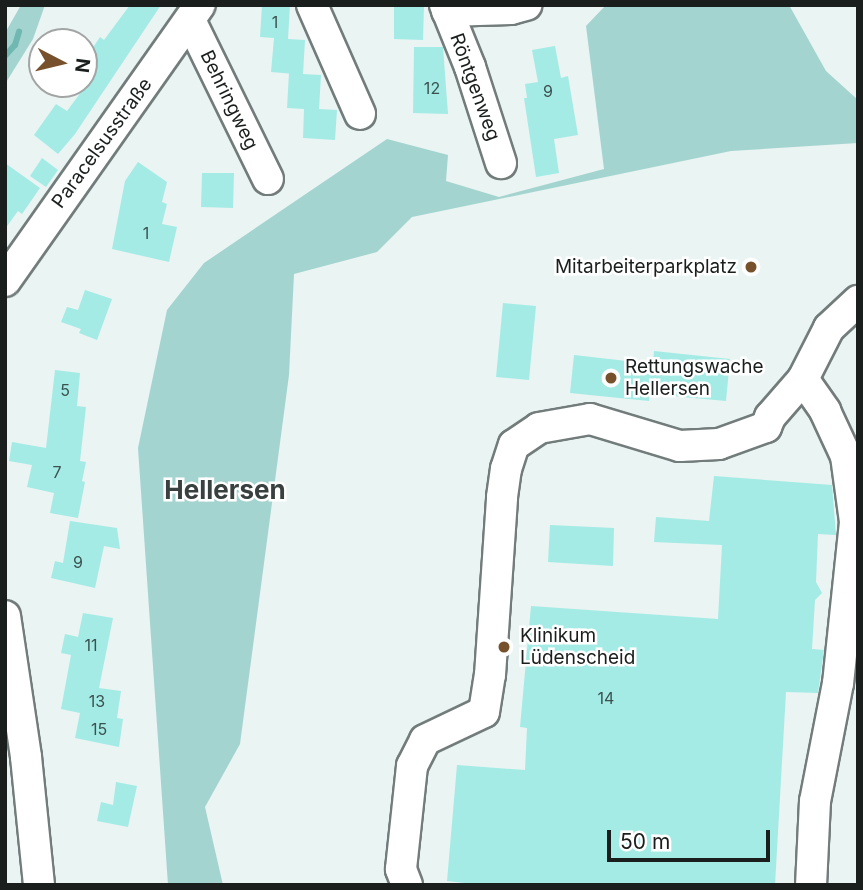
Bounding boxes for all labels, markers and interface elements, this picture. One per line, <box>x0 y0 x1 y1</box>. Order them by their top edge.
house number: 1 <box>272 12 278 32</box>
north arrow <box>28 28 98 98</box>
street label: Röntgenweg <box>445 30 505 144</box>
street label: Behringweg <box>195 47 263 153</box>
text: N <box>70 57 95 74</box>
street label: Paracelsusstraße <box>47 73 157 213</box>
house number: 12 <box>424 78 440 98</box>
house number: 9 <box>543 81 553 101</box>
house number: 1 <box>143 223 149 243</box>
place label: Mitarbeiterparkplatz <box>555 256 737 278</box>
marker: Mitarbeiterparkplatz <box>743 259 759 275</box>
place label: Rettungswache Hellersen <box>625 356 764 400</box>
marker: Rettungswache Hellersen <box>603 370 619 386</box>
house number: 5 <box>60 380 70 400</box>
house number: 7 <box>52 462 62 482</box>
district label: Hellersen <box>164 474 286 506</box>
house number: 9 <box>73 552 83 572</box>
place label: Klinikum Lüdenscheid <box>520 625 635 669</box>
house number: 11 <box>84 635 98 655</box>
marker: Klinikum Lüdenscheid <box>494 637 514 657</box>
house number: 14 <box>598 688 614 708</box>
house number: 13 <box>89 691 105 711</box>
house number: 15 <box>91 719 107 739</box>
scale bar <box>611 816 774 860</box>
text: 50 m <box>620 829 670 854</box>

